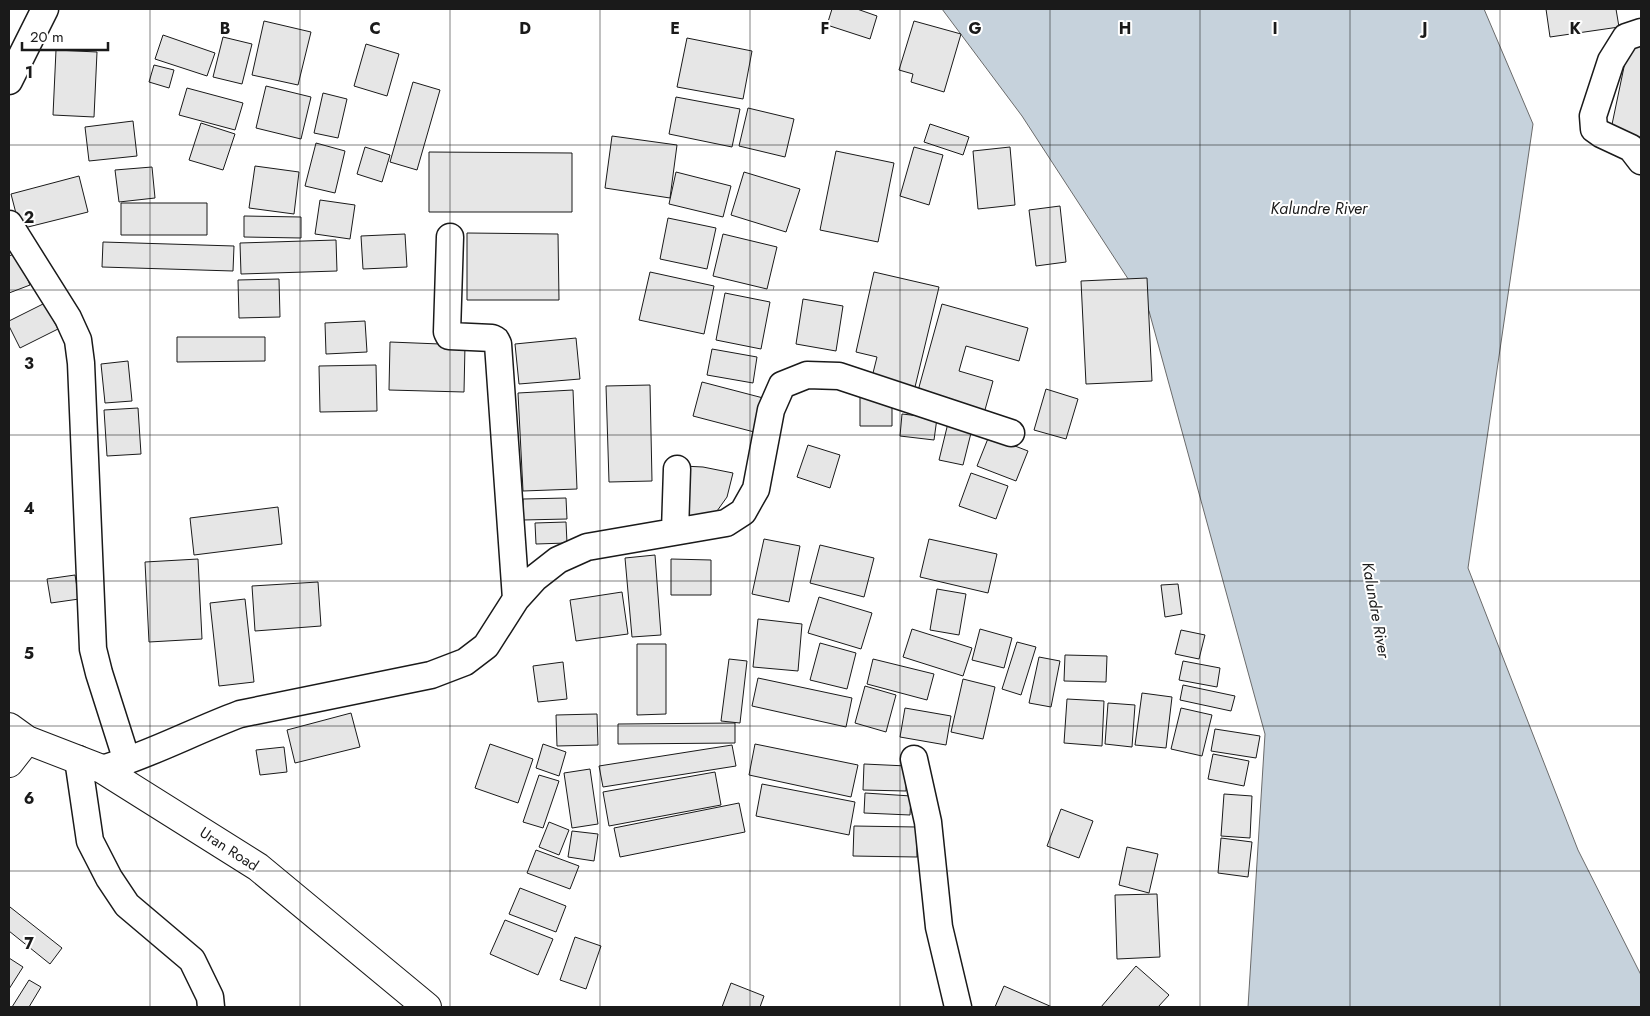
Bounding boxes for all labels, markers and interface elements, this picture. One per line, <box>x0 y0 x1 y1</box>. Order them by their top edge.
text: B <box>220 17 230 40</box>
text: C <box>369 17 381 40</box>
text: D <box>519 17 531 40</box>
text: E <box>670 17 680 40</box>
text: F <box>821 17 829 40</box>
text: G <box>968 17 982 40</box>
text: H <box>1119 17 1131 40</box>
text: I <box>1272 17 1278 40</box>
text: J <box>1419 17 1428 40</box>
text: K <box>1569 17 1581 40</box>
scale bar <box>22 20 109 52</box>
text: 20 m <box>30 26 64 48</box>
text: 1 <box>25 61 33 84</box>
water label: Kalundre River <box>1271 197 1369 220</box>
text: 2 <box>24 206 34 229</box>
text: 3 <box>24 352 34 375</box>
text: 4 <box>23 497 35 520</box>
water label: Kalundre River <box>1356 560 1396 661</box>
text: 5 <box>24 642 34 665</box>
text: 6 <box>24 787 34 810</box>
street label: Uran Road <box>195 822 263 876</box>
text: 7 <box>24 932 34 955</box>

